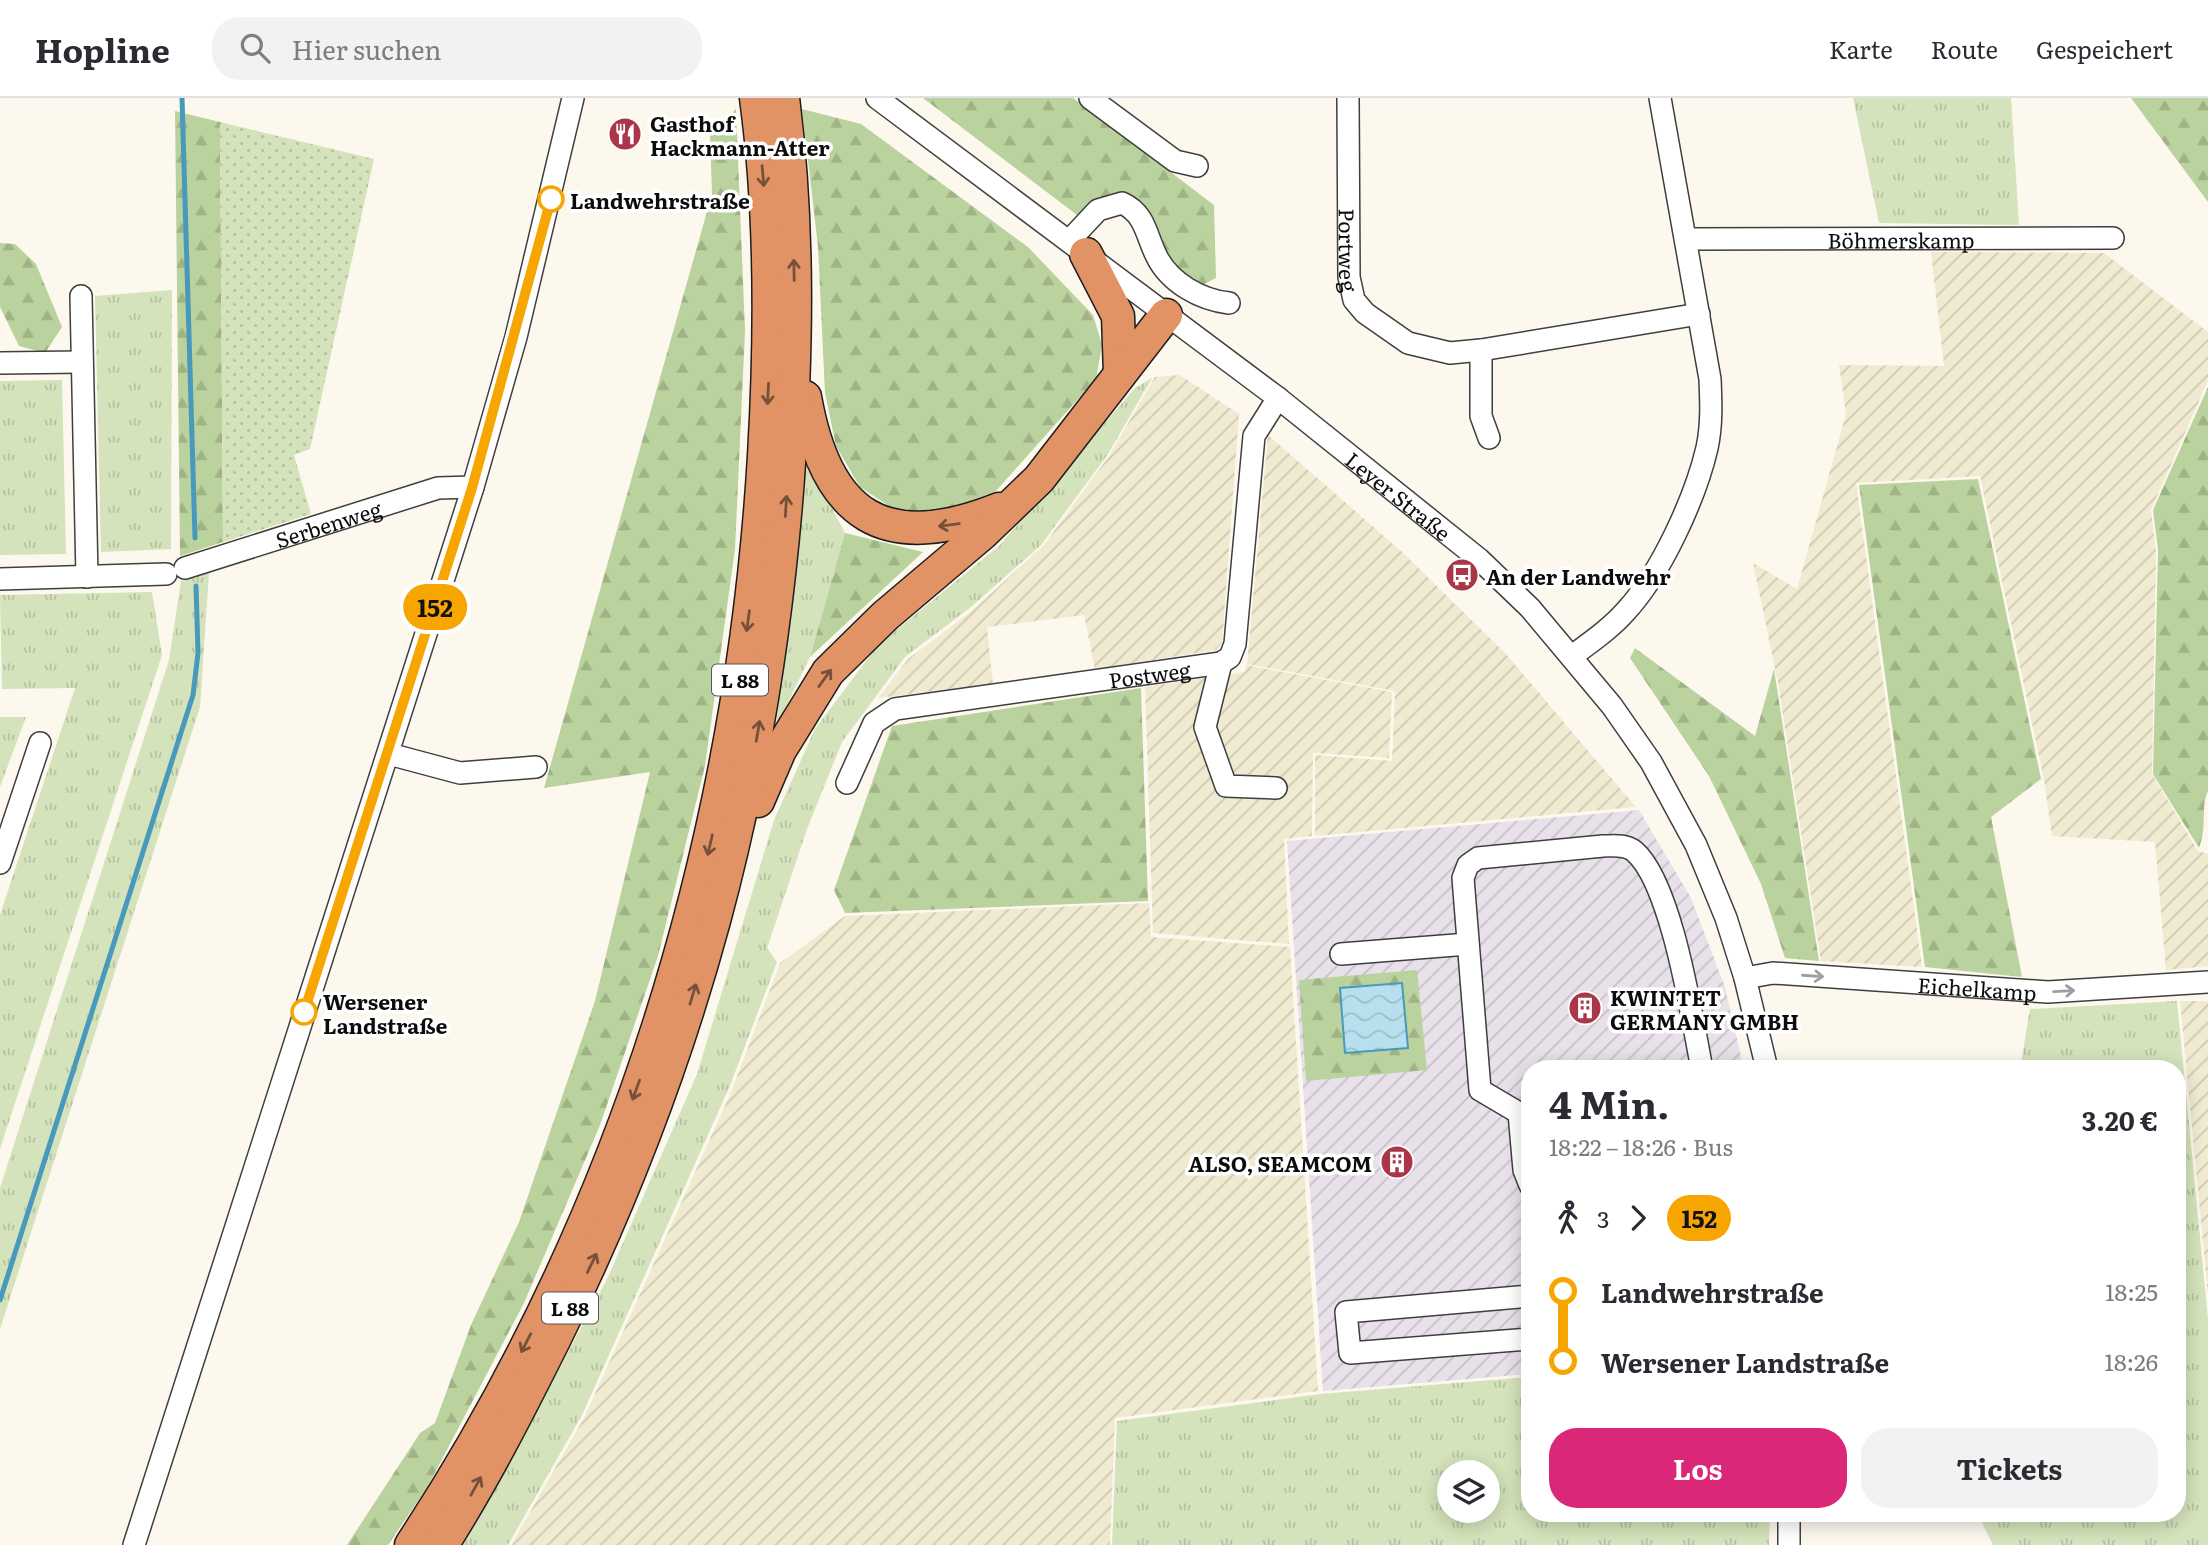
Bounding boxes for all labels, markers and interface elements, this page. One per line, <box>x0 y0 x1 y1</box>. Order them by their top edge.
search box <box>212 17 702 80</box>
text: Hopline <box>35 24 170 73</box>
icon: search <box>236 29 274 67</box>
text: Hier suchen <box>292 29 441 68</box>
text: Karte <box>1829 31 1893 66</box>
text: Route <box>1931 31 1998 66</box>
text: Gespeichert <box>2036 31 2173 66</box>
place label: Gasthof Hackmann-Atter <box>650 107 830 162</box>
restaurant icon: Gasthof Hackmann-Atter <box>606 115 644 153</box>
one-way arrow <box>757 164 770 186</box>
place label: Landwehrstraße <box>570 184 750 215</box>
marker: Landwehrstraße <box>538 186 564 212</box>
street label: Portweg <box>1333 208 1367 295</box>
street label: Böhmerskamp <box>1827 223 1975 254</box>
one-way arrow <box>787 259 801 282</box>
one-way arrow <box>761 382 774 405</box>
street label: Leyer Straße <box>1340 443 1459 547</box>
street label: Serbenweg <box>271 491 385 554</box>
one-way arrow <box>780 495 793 517</box>
one-way arrow <box>938 519 961 532</box>
bus stop icon: An der Landwehr <box>1443 556 1481 594</box>
place label: An der Landwehr <box>1486 560 1671 591</box>
line badge: 152 <box>395 584 475 630</box>
text: 152 <box>417 589 453 624</box>
one-way arrow <box>742 609 755 632</box>
street label: Postweg <box>1106 652 1193 694</box>
road number: L 88 <box>712 664 768 695</box>
one-way arrow <box>817 669 832 688</box>
one-way arrow <box>752 720 765 743</box>
one-way arrow <box>702 833 716 856</box>
street label: Eichelkamp <box>1917 968 2038 1007</box>
one-way arrow <box>1801 969 1824 982</box>
place label: KWINTET GERMANY GMBH <box>1610 981 1799 1036</box>
one-way arrow <box>688 983 701 1005</box>
one-way arrow <box>2053 984 2076 997</box>
place label: Wersener Landstraße <box>323 985 447 1040</box>
building icon: KWINTET GERMANY GMBH <box>1566 989 1604 1027</box>
marker: Wersener Landstraße <box>291 999 317 1025</box>
text: 4 Min. <box>1549 1074 1670 1131</box>
one-way arrow <box>629 1078 641 1100</box>
text: 3.20 € <box>2082 1100 2158 1139</box>
text: 18:22 – 18:26 · Bus <box>1549 1129 1733 1163</box>
building icon: ALSO, SEAMCOM <box>1378 1143 1416 1181</box>
place label: ALSO, SEAMCOM <box>1188 1147 1372 1178</box>
icon: walk <box>1549 1199 1587 1237</box>
icon: forward <box>1619 1199 1657 1237</box>
text: 152 <box>1681 1200 1717 1235</box>
text: 3 <box>1597 1201 1609 1235</box>
one-way arrow <box>586 1253 600 1273</box>
text: Landwehrstraße <box>1601 1272 1824 1311</box>
text: 18:25 <box>2105 1274 2158 1308</box>
road number: L 88 <box>542 1292 598 1324</box>
one-way arrow <box>518 1332 532 1353</box>
text: Wersener Landstraße <box>1601 1342 1889 1381</box>
text: 18:26 <box>2105 1344 2158 1378</box>
button: Los <box>1549 1428 1847 1508</box>
button: Tickets <box>1861 1428 2158 1508</box>
map controls <box>1437 1460 1500 1523</box>
button: layers <box>1437 1460 1500 1523</box>
one-way arrow <box>469 1477 483 1497</box>

